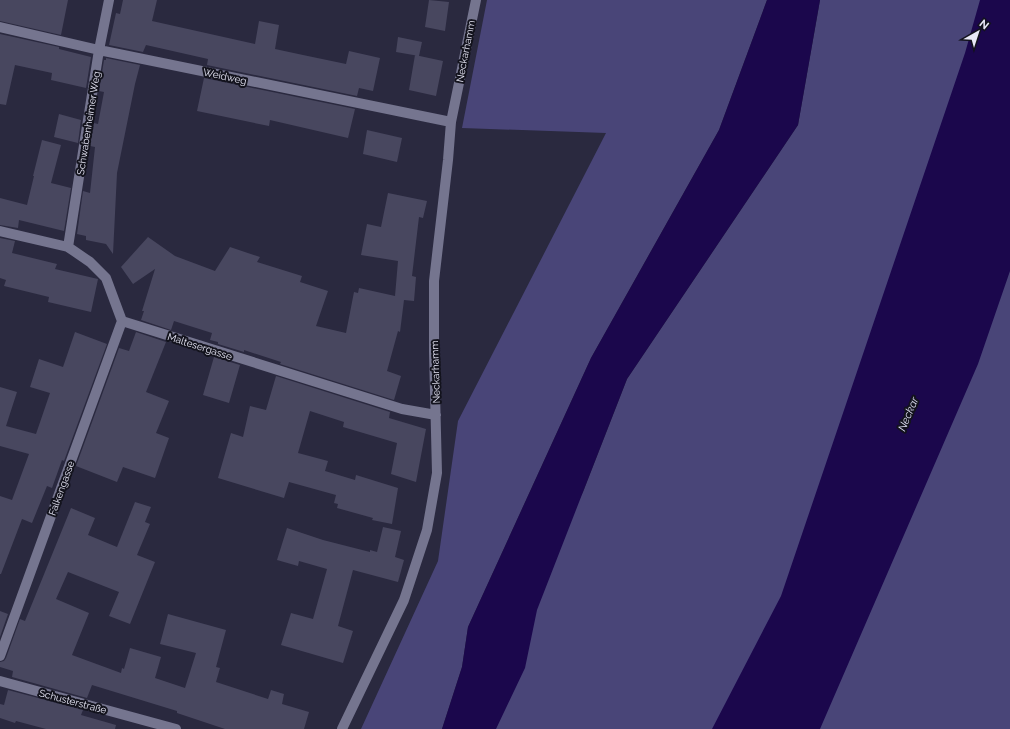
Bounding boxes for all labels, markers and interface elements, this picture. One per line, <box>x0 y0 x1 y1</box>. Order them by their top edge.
north arrow <box>958 12 998 52</box>
text: N <box>977 17 991 32</box>
street label: Neckarhamm <box>454 19 477 83</box>
street label: Weidweg <box>202 67 248 86</box>
street label: Schwabenheimer Weg <box>75 70 102 176</box>
street label: Maltesergasse <box>166 331 234 362</box>
street label: Neckarhamm <box>429 340 442 404</box>
water label: Neckar <box>895 394 922 433</box>
street label: Falkengasse <box>47 459 76 517</box>
street label: Schusterstraße <box>38 687 108 716</box>

